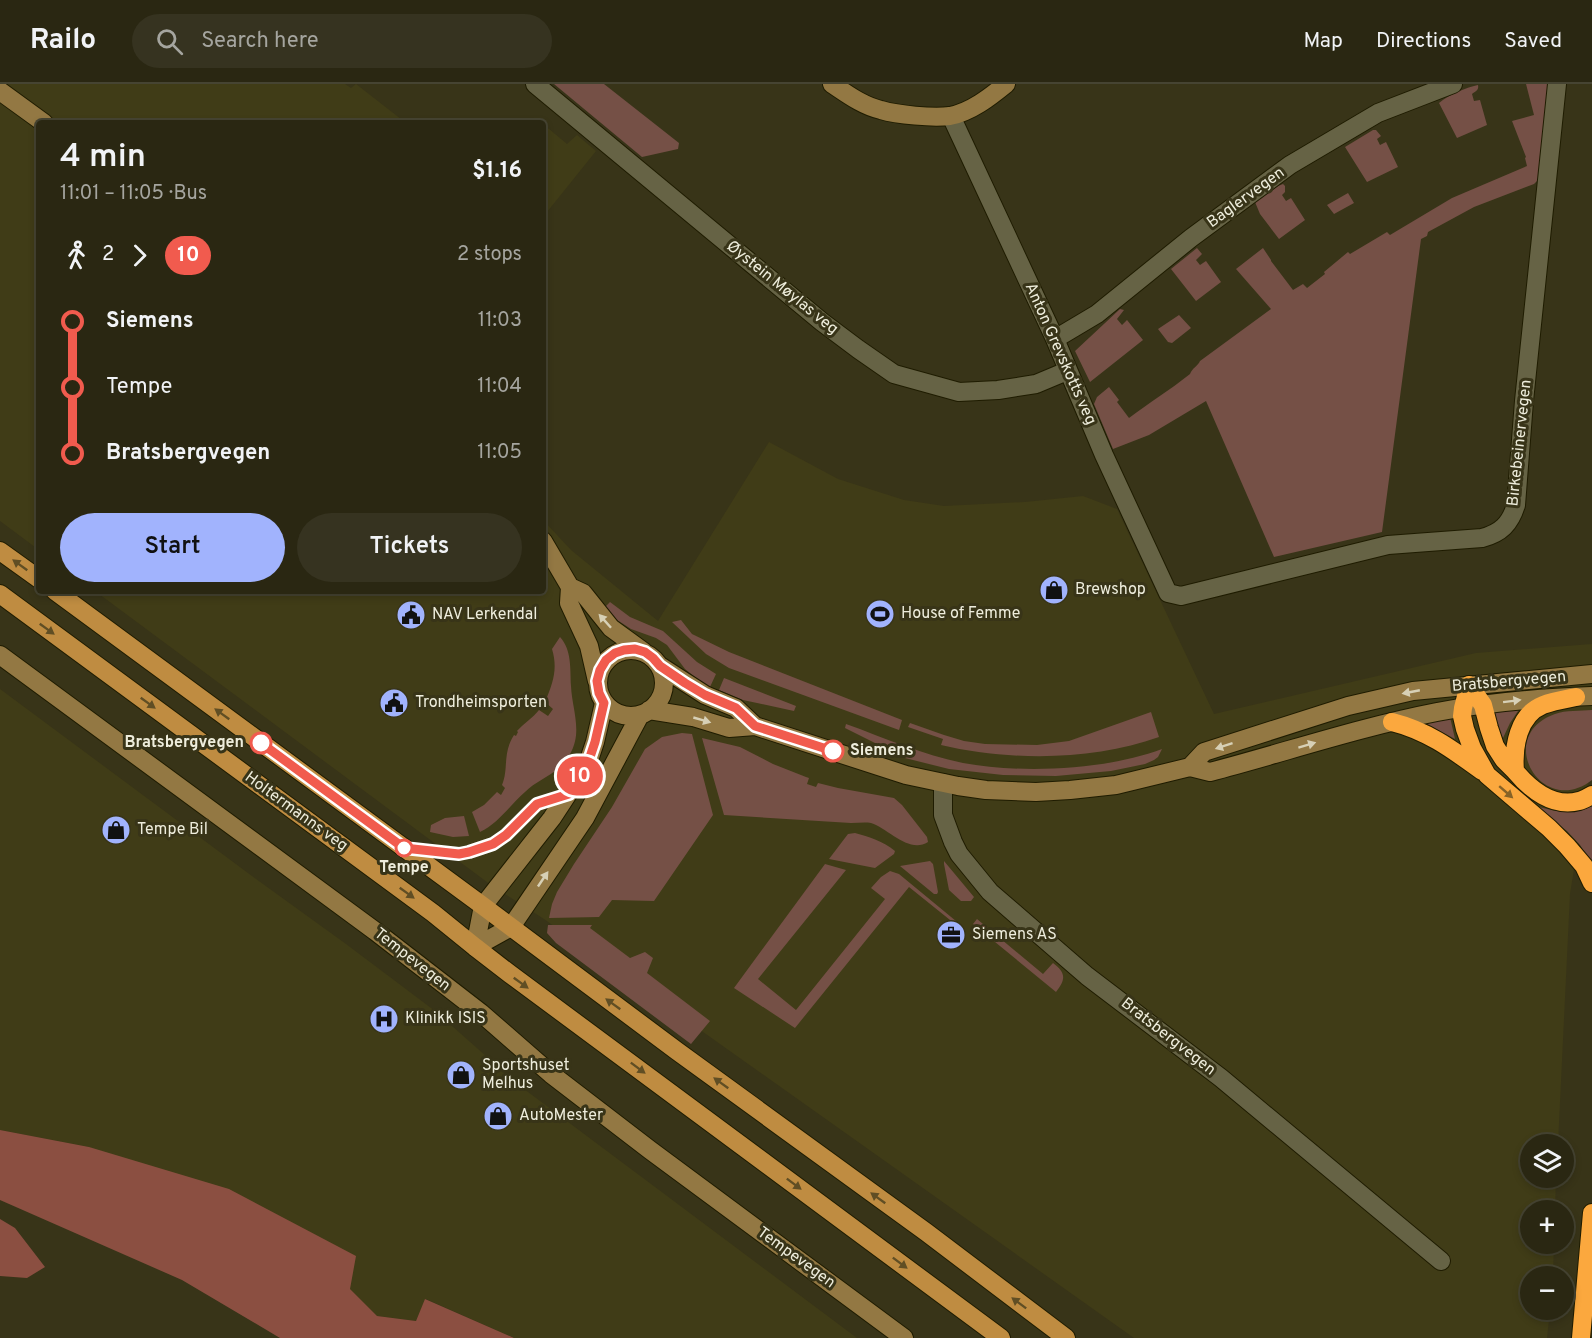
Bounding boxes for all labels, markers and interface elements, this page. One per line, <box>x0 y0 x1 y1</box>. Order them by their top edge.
search box <box>132 14 552 68</box>
text: Railo <box>30 23 96 59</box>
icon: search <box>153 25 186 58</box>
text: Search here <box>201 28 319 55</box>
text: Map <box>1303 28 1343 55</box>
text: Directions <box>1376 28 1471 55</box>
text: Saved <box>1504 28 1562 55</box>
text: 4 min <box>60 137 146 179</box>
text: $1.16 <box>472 158 522 185</box>
street label: Baglervegen <box>1203 163 1289 233</box>
text: 11:01 – 11:05 · Bus <box>60 181 207 207</box>
street label: Øystein Møylas veg <box>722 237 842 339</box>
icon: walk <box>60 239 93 272</box>
icon: forward <box>123 239 156 272</box>
text: 2 <box>102 242 114 268</box>
text: 10 <box>177 242 199 269</box>
text: 2 stops <box>457 242 522 268</box>
street label: Anton Grevskotts veg <box>1020 280 1100 428</box>
text: Siemens <box>106 308 194 335</box>
text: 11:03 <box>478 308 522 334</box>
text: Tempe <box>106 374 172 401</box>
text: 11:04 <box>477 374 522 400</box>
street label: Birkebeinervegen <box>1503 379 1537 507</box>
text: Bratsbergvegen <box>106 440 270 467</box>
text: 11:05 <box>477 440 522 466</box>
button: Start <box>60 513 285 582</box>
button: Tickets <box>297 513 522 582</box>
one-way arrow <box>12 559 28 571</box>
shop icon: Brewshop <box>1038 574 1070 606</box>
place label: Brewshop <box>1075 580 1146 600</box>
sports icon: House of Femme <box>864 598 896 630</box>
public building icon: NAV Lerkendal <box>395 599 427 631</box>
place label: House of Femme <box>901 604 1020 624</box>
place label: NAV Lerkendal <box>432 605 537 625</box>
one-way arrow <box>599 614 612 629</box>
one-way arrow <box>40 622 55 634</box>
street label: Bratsbergvegen <box>1451 667 1567 697</box>
public building icon: Trondheimsporten <box>378 687 410 719</box>
one-way arrow <box>1401 688 1420 697</box>
place label: Trondheimsporten <box>415 693 547 713</box>
one-way arrow <box>1502 696 1521 706</box>
one-way arrow <box>140 697 156 709</box>
one-way arrow <box>214 708 229 720</box>
one-way arrow <box>693 716 711 725</box>
marker: Bratsbergvegen <box>250 732 272 754</box>
place label: Bratsbergvegen <box>125 733 244 753</box>
marker: Siemens <box>822 740 844 762</box>
one-way arrow <box>1298 740 1316 749</box>
place label: Siemens <box>850 741 914 761</box>
one-way arrow <box>1215 742 1233 751</box>
line badge: 10 <box>553 756 607 796</box>
text: 10 <box>569 763 591 790</box>
street label: Holtermanns veg <box>240 768 352 856</box>
one-way arrow <box>1498 785 1513 798</box>
shop icon: Tempe Bil <box>100 814 132 846</box>
place label: Tempe Bil <box>137 820 208 840</box>
marker: Tempe <box>395 839 413 857</box>
place label: Tempe <box>379 858 429 878</box>
one-way arrow <box>537 871 549 887</box>
one-way arrow <box>398 887 414 899</box>
office icon: Siemens AS <box>935 919 967 951</box>
street label: Tempevegen <box>370 924 454 996</box>
place label: Siemens AS <box>972 925 1057 945</box>
one-way arrow <box>514 976 529 988</box>
street label: Bratsbergvegen <box>1117 994 1219 1080</box>
one-way arrow <box>606 998 622 1010</box>
hospital icon: Klinikk ISIS <box>368 1003 400 1035</box>
place label: Klinikk ISIS <box>405 1009 486 1029</box>
place label: Sportshuset Melhus <box>482 1056 569 1094</box>
shop icon: Sportshuset Melhus <box>445 1059 477 1091</box>
one-way arrow <box>629 1062 645 1074</box>
one-way arrow <box>713 1077 729 1089</box>
shop icon: AutoMester <box>482 1100 514 1132</box>
place label: AutoMester <box>519 1106 603 1126</box>
map controls <box>1520 1134 1574 1320</box>
button: layers <box>1520 1134 1574 1188</box>
one-way arrow <box>787 1178 802 1190</box>
one-way arrow <box>871 1192 886 1204</box>
button: + <box>1520 1200 1574 1254</box>
street label: Tempevegen <box>753 1223 839 1293</box>
one-way arrow <box>893 1257 908 1269</box>
button: − <box>1520 1266 1574 1320</box>
one-way arrow <box>1011 1296 1027 1309</box>

